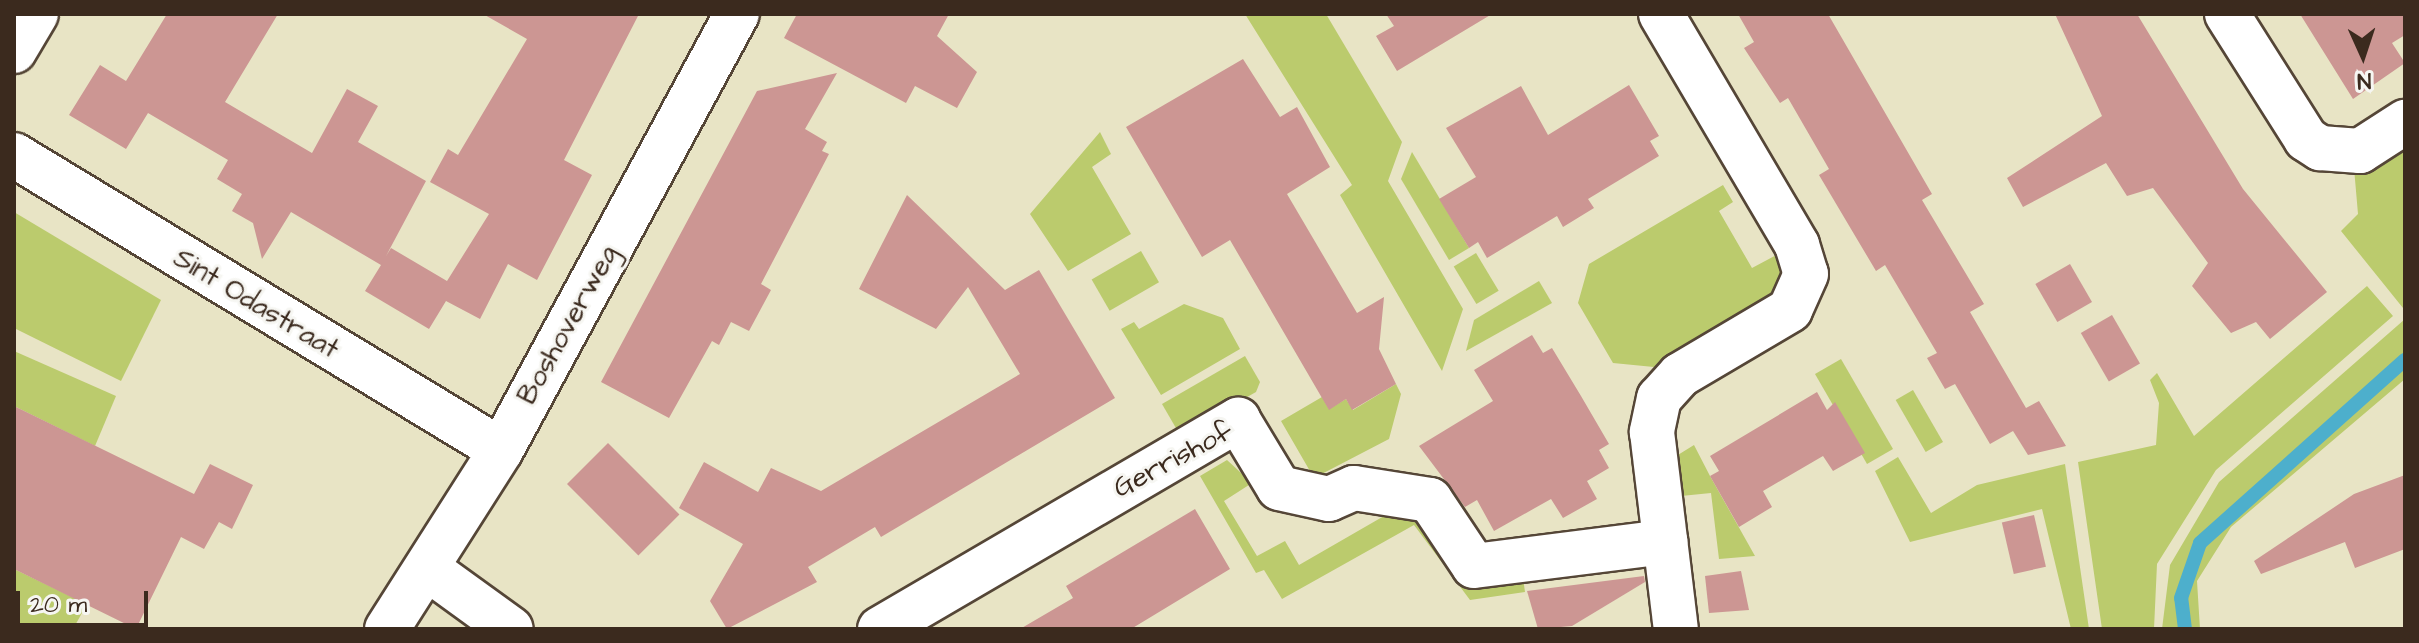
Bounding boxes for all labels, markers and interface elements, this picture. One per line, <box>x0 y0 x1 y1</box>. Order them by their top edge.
north arrow <box>2323 16 2403 96</box>
text: N <box>2357 65 2372 96</box>
street label: Boshoverweg <box>510 240 626 410</box>
street label: Sint Odastraat <box>167 242 345 366</box>
street label: Gerrishof <box>1108 415 1238 505</box>
scale bar <box>20 575 152 625</box>
text: 20 m <box>30 588 87 622</box>

